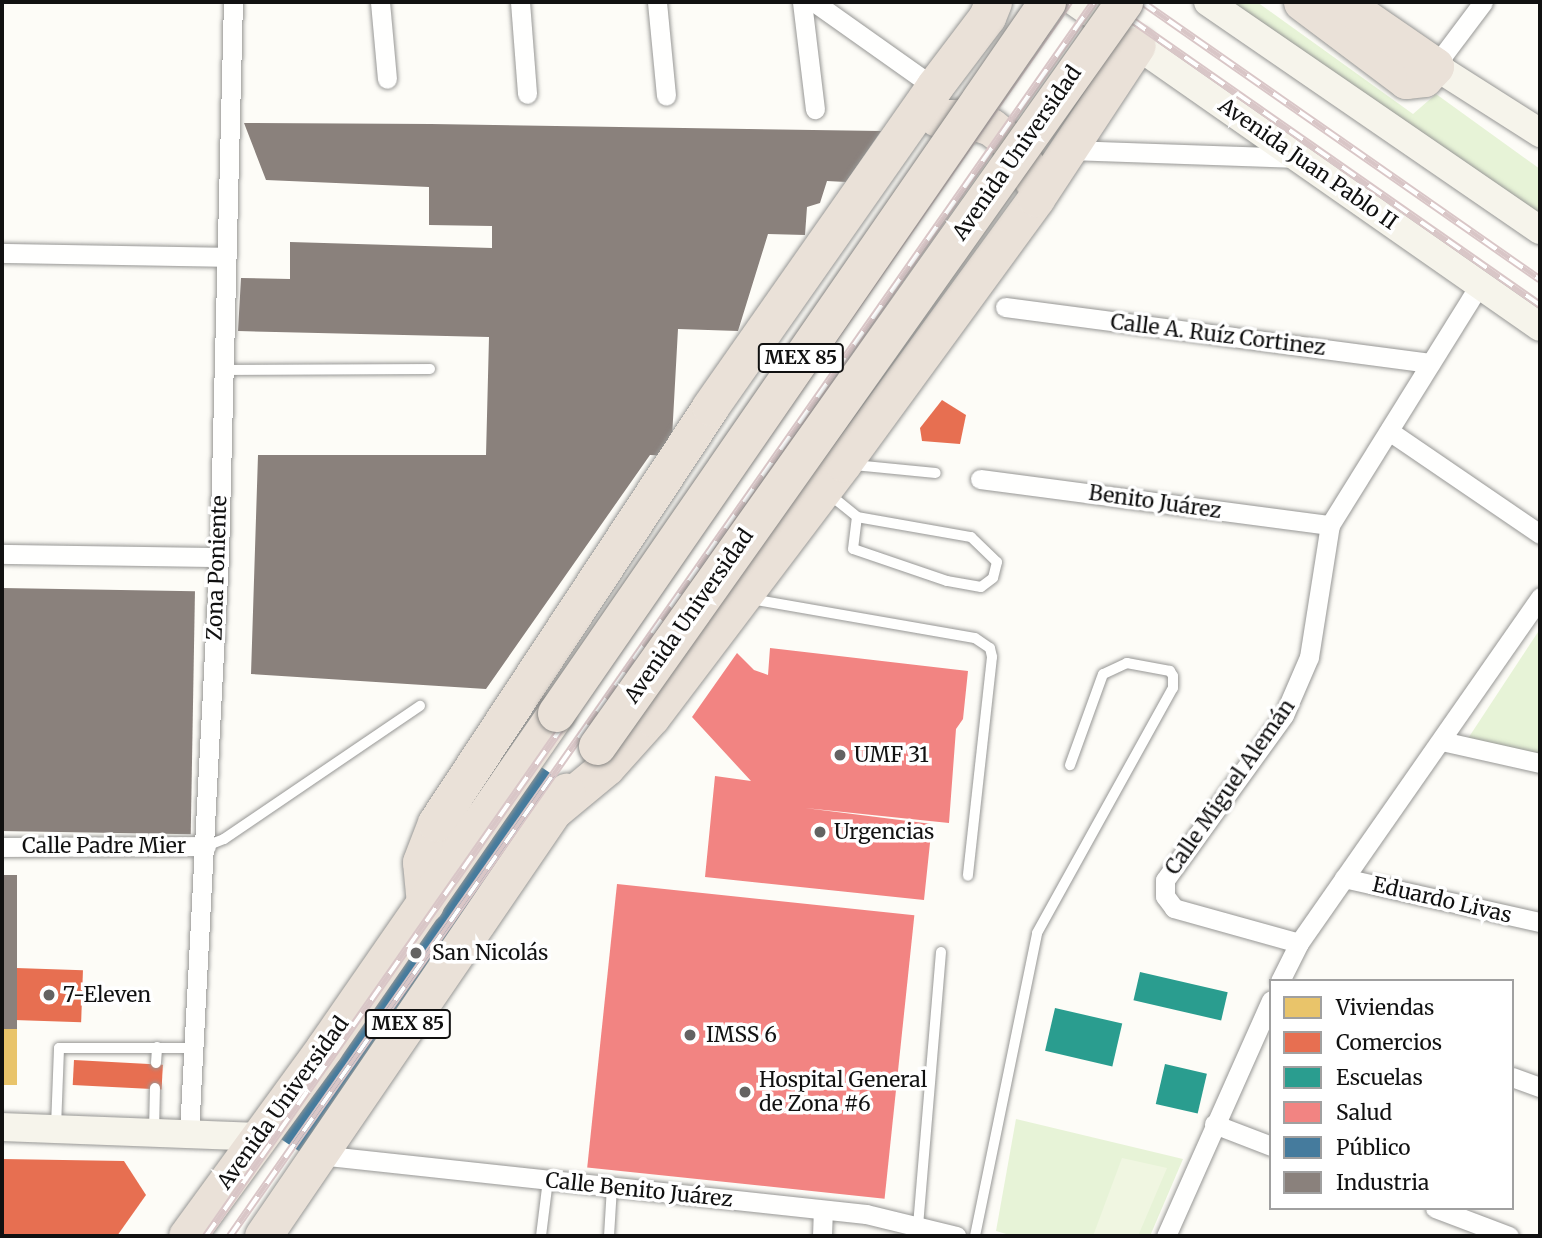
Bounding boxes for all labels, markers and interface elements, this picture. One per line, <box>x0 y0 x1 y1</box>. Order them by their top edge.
street label: Avenida Universidad <box>947 61 1087 245</box>
street label: Avenida Juan Pablo II <box>1214 93 1402 235</box>
street label: Calle A. Ruíz Cortinez <box>1109 309 1327 361</box>
road number: MEX 85 <box>757 342 845 374</box>
street label: Benito Juárez <box>1087 480 1223 524</box>
street label: Zona Poniente <box>202 495 232 641</box>
street label: Avenida Universidad <box>619 524 759 708</box>
street label: Calle Miguel Alemán <box>1160 694 1300 880</box>
place label: UMF 31 <box>854 742 929 768</box>
marker: UMF 31 <box>832 747 848 763</box>
place label: Urgencias <box>834 819 934 845</box>
marker: Urgencias <box>812 824 828 840</box>
street label: Calle Padre Mier <box>22 833 186 859</box>
street label: Eduardo Livas <box>1370 872 1514 928</box>
place label: San Nicolás <box>432 940 548 966</box>
marker: San Nicolás <box>406 943 426 963</box>
legend <box>1269 979 1514 1210</box>
place label: 7-Eleven <box>63 982 151 1008</box>
marker: 7-Eleven <box>41 987 57 1003</box>
text: Viviendas <box>1336 994 1434 1021</box>
road number: MEX 85 <box>364 1008 452 1040</box>
street label: Avenida Universidad <box>212 1012 354 1194</box>
place label: IMSS 6 <box>706 1022 777 1048</box>
marker: IMSS 6 <box>680 1025 700 1045</box>
text: Comercios <box>1336 1029 1442 1056</box>
text: Escuelas <box>1336 1064 1423 1091</box>
place label: Hospital General de Zona #6 <box>759 1067 927 1117</box>
marker: Hospital General de Zona #6 <box>737 1084 753 1100</box>
text: Salud <box>1336 1099 1392 1126</box>
text: Público <box>1336 1134 1411 1161</box>
street label: Calle Benito Juárez <box>544 1168 734 1212</box>
text: Industria <box>1336 1169 1429 1196</box>

